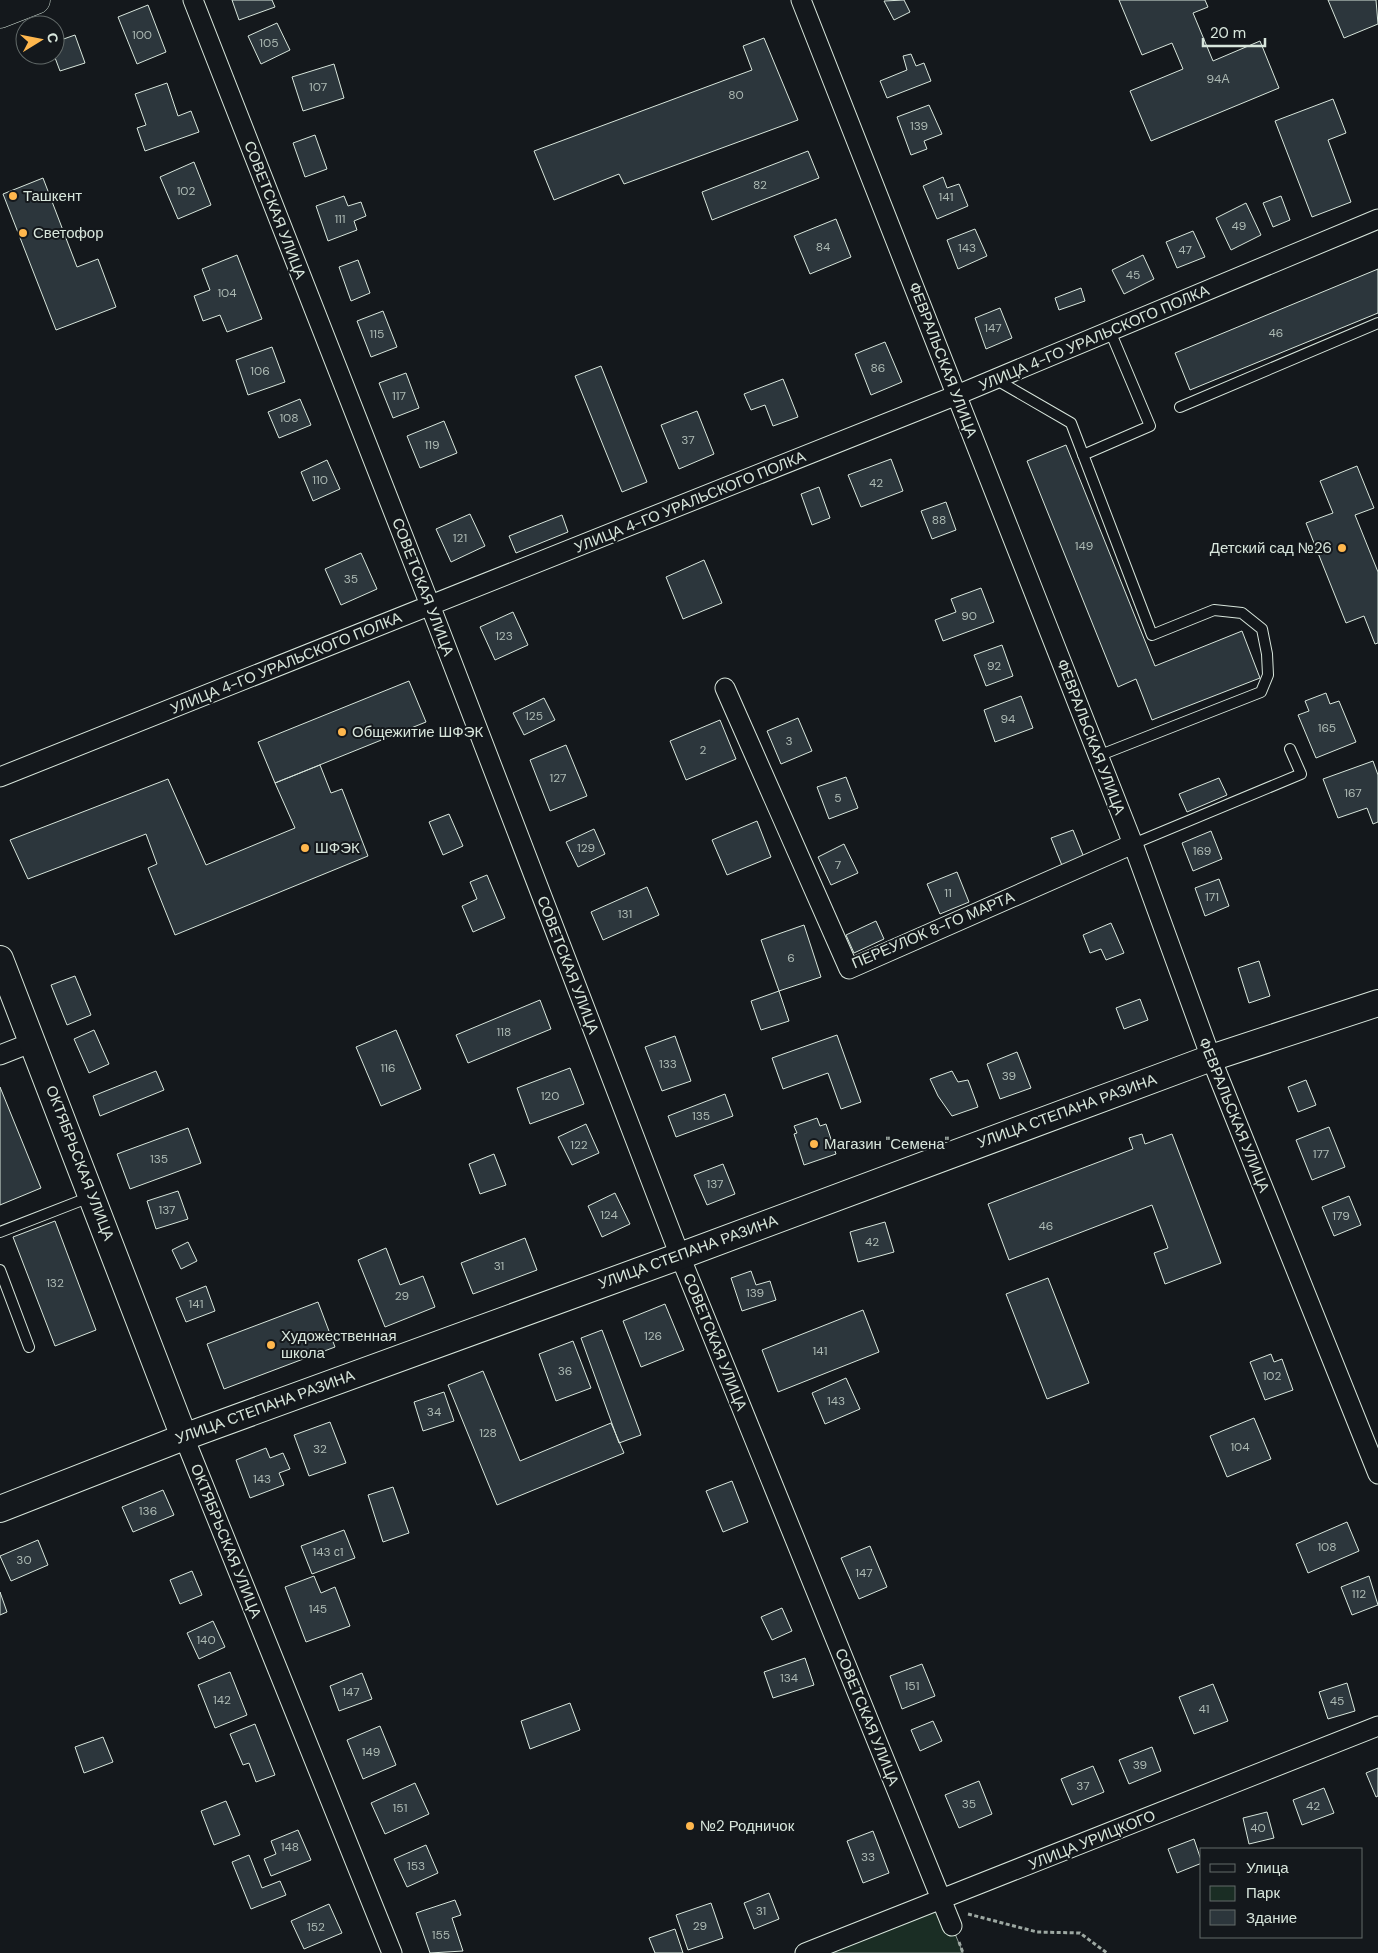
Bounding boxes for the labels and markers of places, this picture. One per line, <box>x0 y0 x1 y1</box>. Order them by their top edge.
place label: Ташкент <box>23 186 82 206</box>
marker: Ташкент <box>7 190 19 202</box>
place label: Светофор <box>33 223 104 243</box>
marker: Светофор <box>17 227 29 239</box>
place label: Детский сад №26 <box>1210 538 1332 558</box>
marker: Детский сад №26 <box>1336 542 1348 554</box>
place label: Общежитие ШФЭК <box>352 722 484 742</box>
marker: Общежитие ШФЭК <box>336 726 348 738</box>
place label: ШФЭК <box>315 838 360 858</box>
marker: ШФЭК <box>299 842 311 854</box>
place label: Магазин "Семена" <box>824 1134 949 1154</box>
marker: Магазин "Семена" <box>808 1138 820 1150</box>
place label: Художественная школа <box>281 1326 397 1363</box>
marker: Художественная школа <box>265 1339 277 1351</box>
place label: №2 Родничок <box>700 1816 795 1836</box>
marker: №2 Родничок <box>684 1820 696 1832</box>

